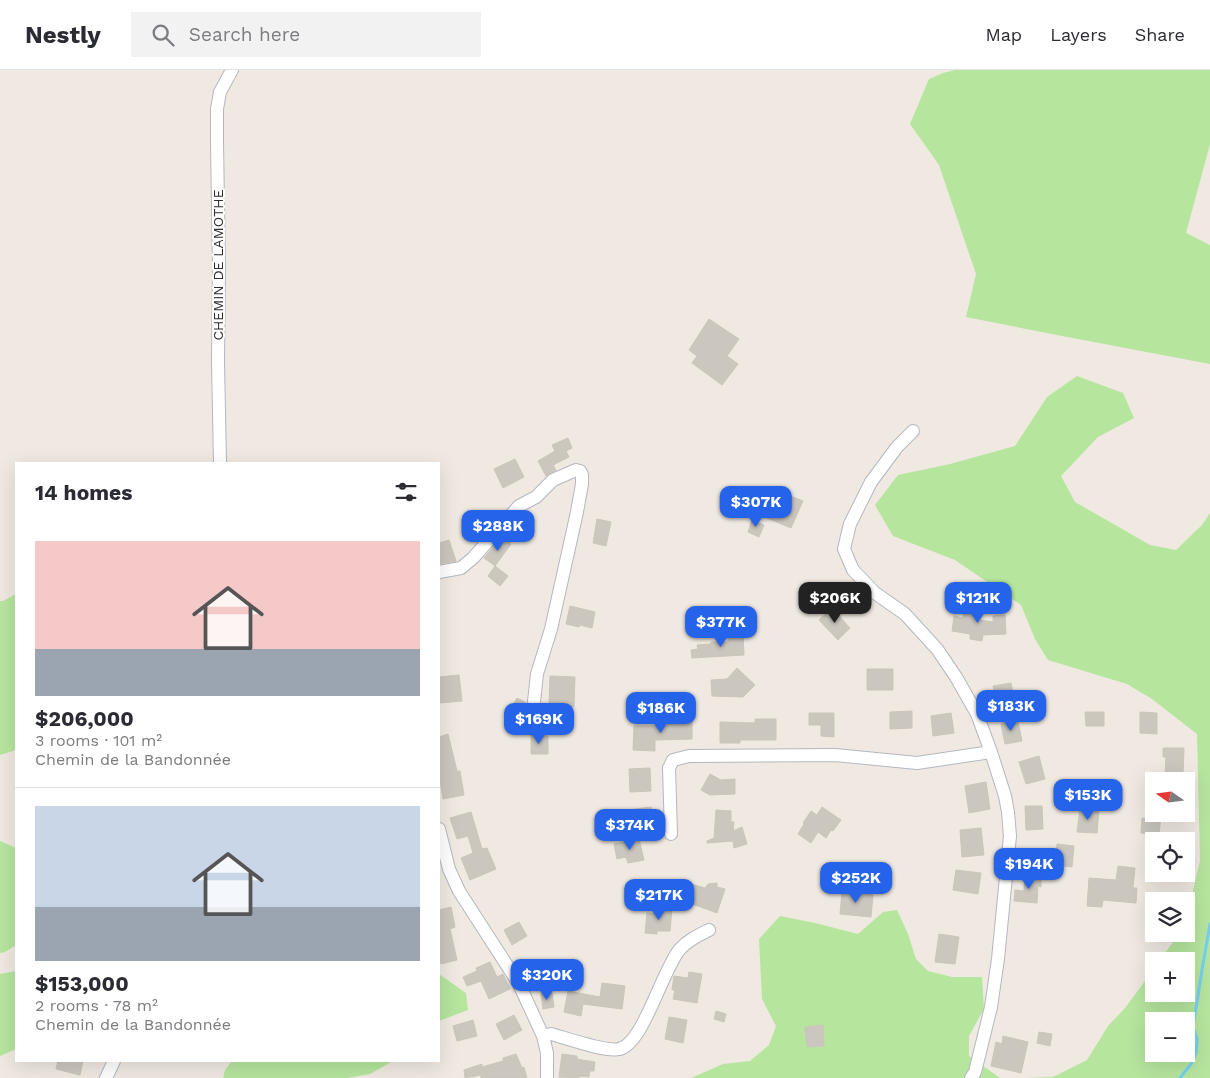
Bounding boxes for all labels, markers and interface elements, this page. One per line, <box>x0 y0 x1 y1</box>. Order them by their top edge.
search box <box>131 12 481 57</box>
text: Nestly <box>25 21 101 49</box>
icon: search <box>149 21 177 49</box>
text: Search here <box>189 23 300 46</box>
text: Map <box>985 24 1022 45</box>
text: Layers <box>1050 24 1107 45</box>
text: Share <box>1135 24 1185 45</box>
street label: CHEMIN DE LAMOTHE <box>210 189 226 341</box>
icon: filters <box>392 478 420 506</box>
text: 14 homes <box>35 480 132 505</box>
pin: $307K <box>721 486 791 528</box>
text: $307K <box>731 492 781 511</box>
pin: $288K <box>463 510 533 552</box>
text: $288K <box>473 516 523 535</box>
icon: home <box>183 573 273 663</box>
pin: $206K <box>800 582 870 624</box>
pin: $121K <box>943 582 1013 624</box>
text: $206K <box>809 588 861 607</box>
text: $121K <box>956 588 1000 607</box>
pin: $377K <box>686 606 756 648</box>
text: $377K <box>696 612 746 631</box>
pin: $183K <box>976 690 1046 732</box>
pin: $186K <box>626 692 696 734</box>
text: $183K <box>987 696 1035 715</box>
text: $186K <box>637 698 685 717</box>
pin: $169K <box>504 702 574 745</box>
text: $206,000 <box>35 706 134 731</box>
text: $169K <box>515 709 563 728</box>
text: 3 rooms · 101 m² <box>35 731 162 750</box>
text: Chemin de la Bandonnée <box>35 750 231 769</box>
north arrow <box>1145 772 1195 822</box>
map controls <box>1145 772 1195 1062</box>
pin: $153K <box>1053 778 1123 821</box>
text: $153K <box>1064 785 1112 804</box>
pin: $374K <box>595 808 665 851</box>
text: $374K <box>605 815 655 834</box>
button: locate <box>1145 832 1195 882</box>
icon: home <box>183 839 273 929</box>
pin: $194K <box>994 848 1064 890</box>
text: $194K <box>1005 854 1053 873</box>
pin: $252K <box>821 862 891 904</box>
text: $252K <box>831 868 881 887</box>
pin: $217K <box>624 878 694 921</box>
text: $217K <box>635 885 683 904</box>
button: layers <box>1145 892 1195 942</box>
button: + <box>1145 952 1195 1002</box>
pin: $320K <box>512 958 582 1001</box>
text: $320K <box>522 965 572 984</box>
text: $153,000 <box>35 971 129 996</box>
text: 2 rooms · 78 m² <box>35 996 158 1015</box>
button: − <box>1145 1012 1195 1062</box>
text: Chemin de la Bandonnée <box>35 1015 231 1034</box>

